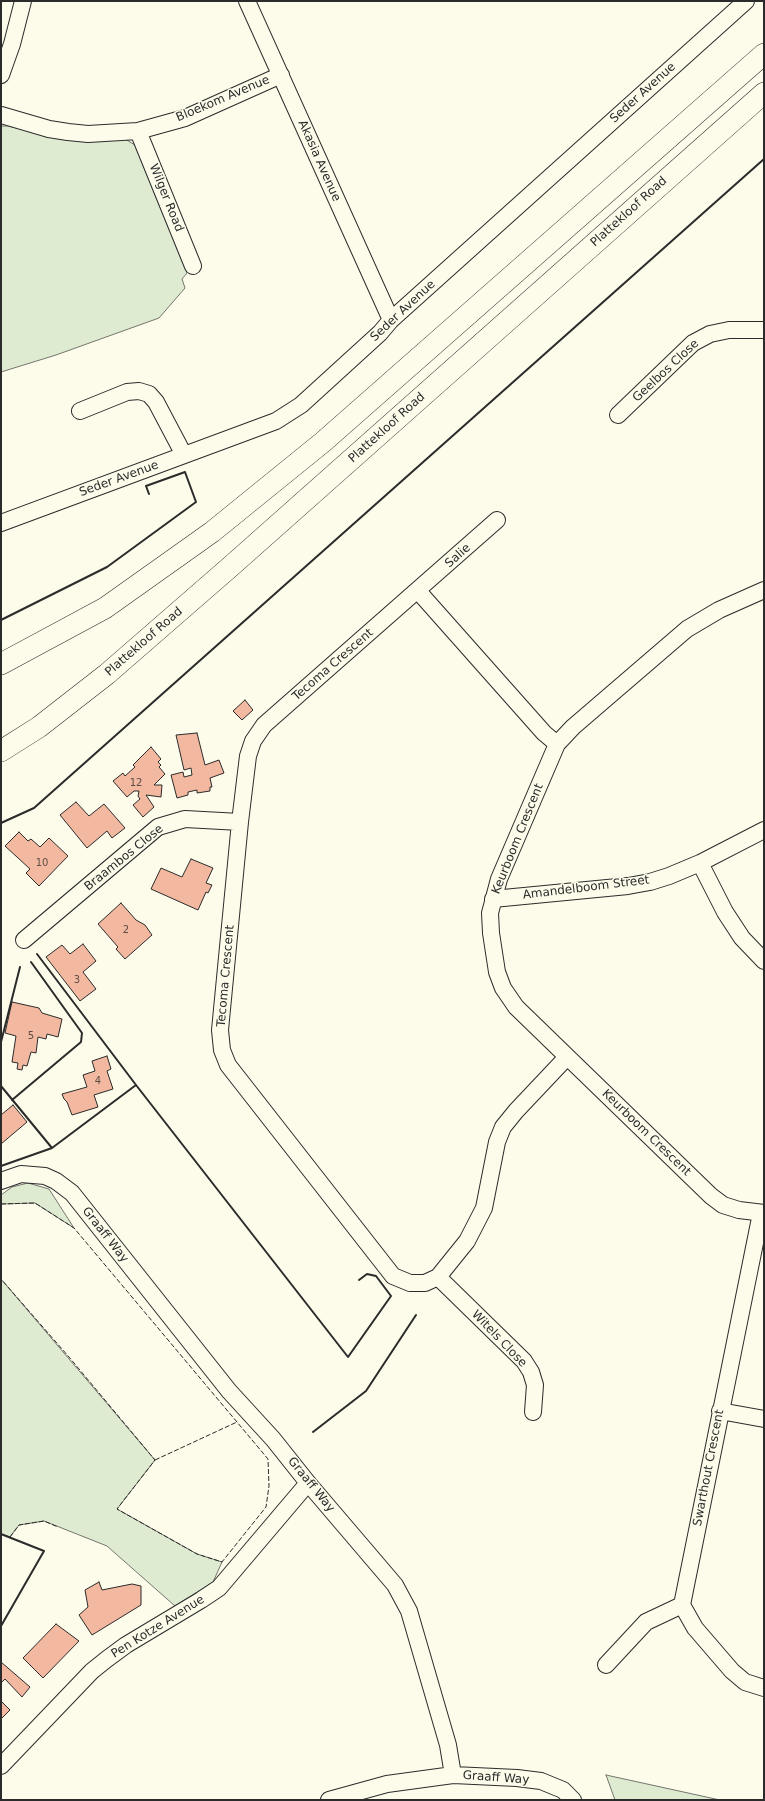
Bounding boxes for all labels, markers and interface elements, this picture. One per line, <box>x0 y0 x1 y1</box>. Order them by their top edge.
street label: Seder Avenue <box>607 60 679 126</box>
street label: Bloekom Avenue <box>174 73 272 125</box>
street label: Akasia Avenue <box>295 118 343 204</box>
street label: Wilger Road <box>146 162 186 234</box>
street label: Plattekloof Road <box>588 174 670 250</box>
street label: Seder Avenue <box>368 277 438 345</box>
street label: Geelbos Close <box>630 337 702 405</box>
street label: Plattekloof Road <box>346 390 428 466</box>
street label: Seder Avenue <box>77 458 161 500</box>
street label: Salie <box>442 541 474 571</box>
street label: Plattekloof Road <box>102 604 186 680</box>
street label: Tecoma Crescent <box>290 626 376 704</box>
house number: 12 <box>130 777 142 789</box>
street label: Keurboom Crescent <box>489 782 547 896</box>
street label: Braambos Close <box>82 822 166 894</box>
house number: 10 <box>36 857 48 869</box>
street label: Amandelboom Street <box>522 873 650 903</box>
house number: 2 <box>123 924 129 936</box>
street label: Tecoma Crescent <box>214 924 238 1028</box>
house number: 3 <box>74 974 80 986</box>
house number: 5 <box>28 1030 34 1042</box>
house number: 4 <box>95 1075 101 1087</box>
street label: Keurboom Crescent <box>599 1087 693 1179</box>
street label: Graaff Way <box>79 1204 131 1266</box>
street label: Witels Close <box>468 1308 530 1370</box>
street label: Swarthout Crescent <box>691 1408 727 1528</box>
street label: Graaff Way <box>284 1455 338 1515</box>
street label: Pen Kotze Avenue <box>109 1593 207 1661</box>
street label: Graaff Way <box>462 1768 530 1788</box>

